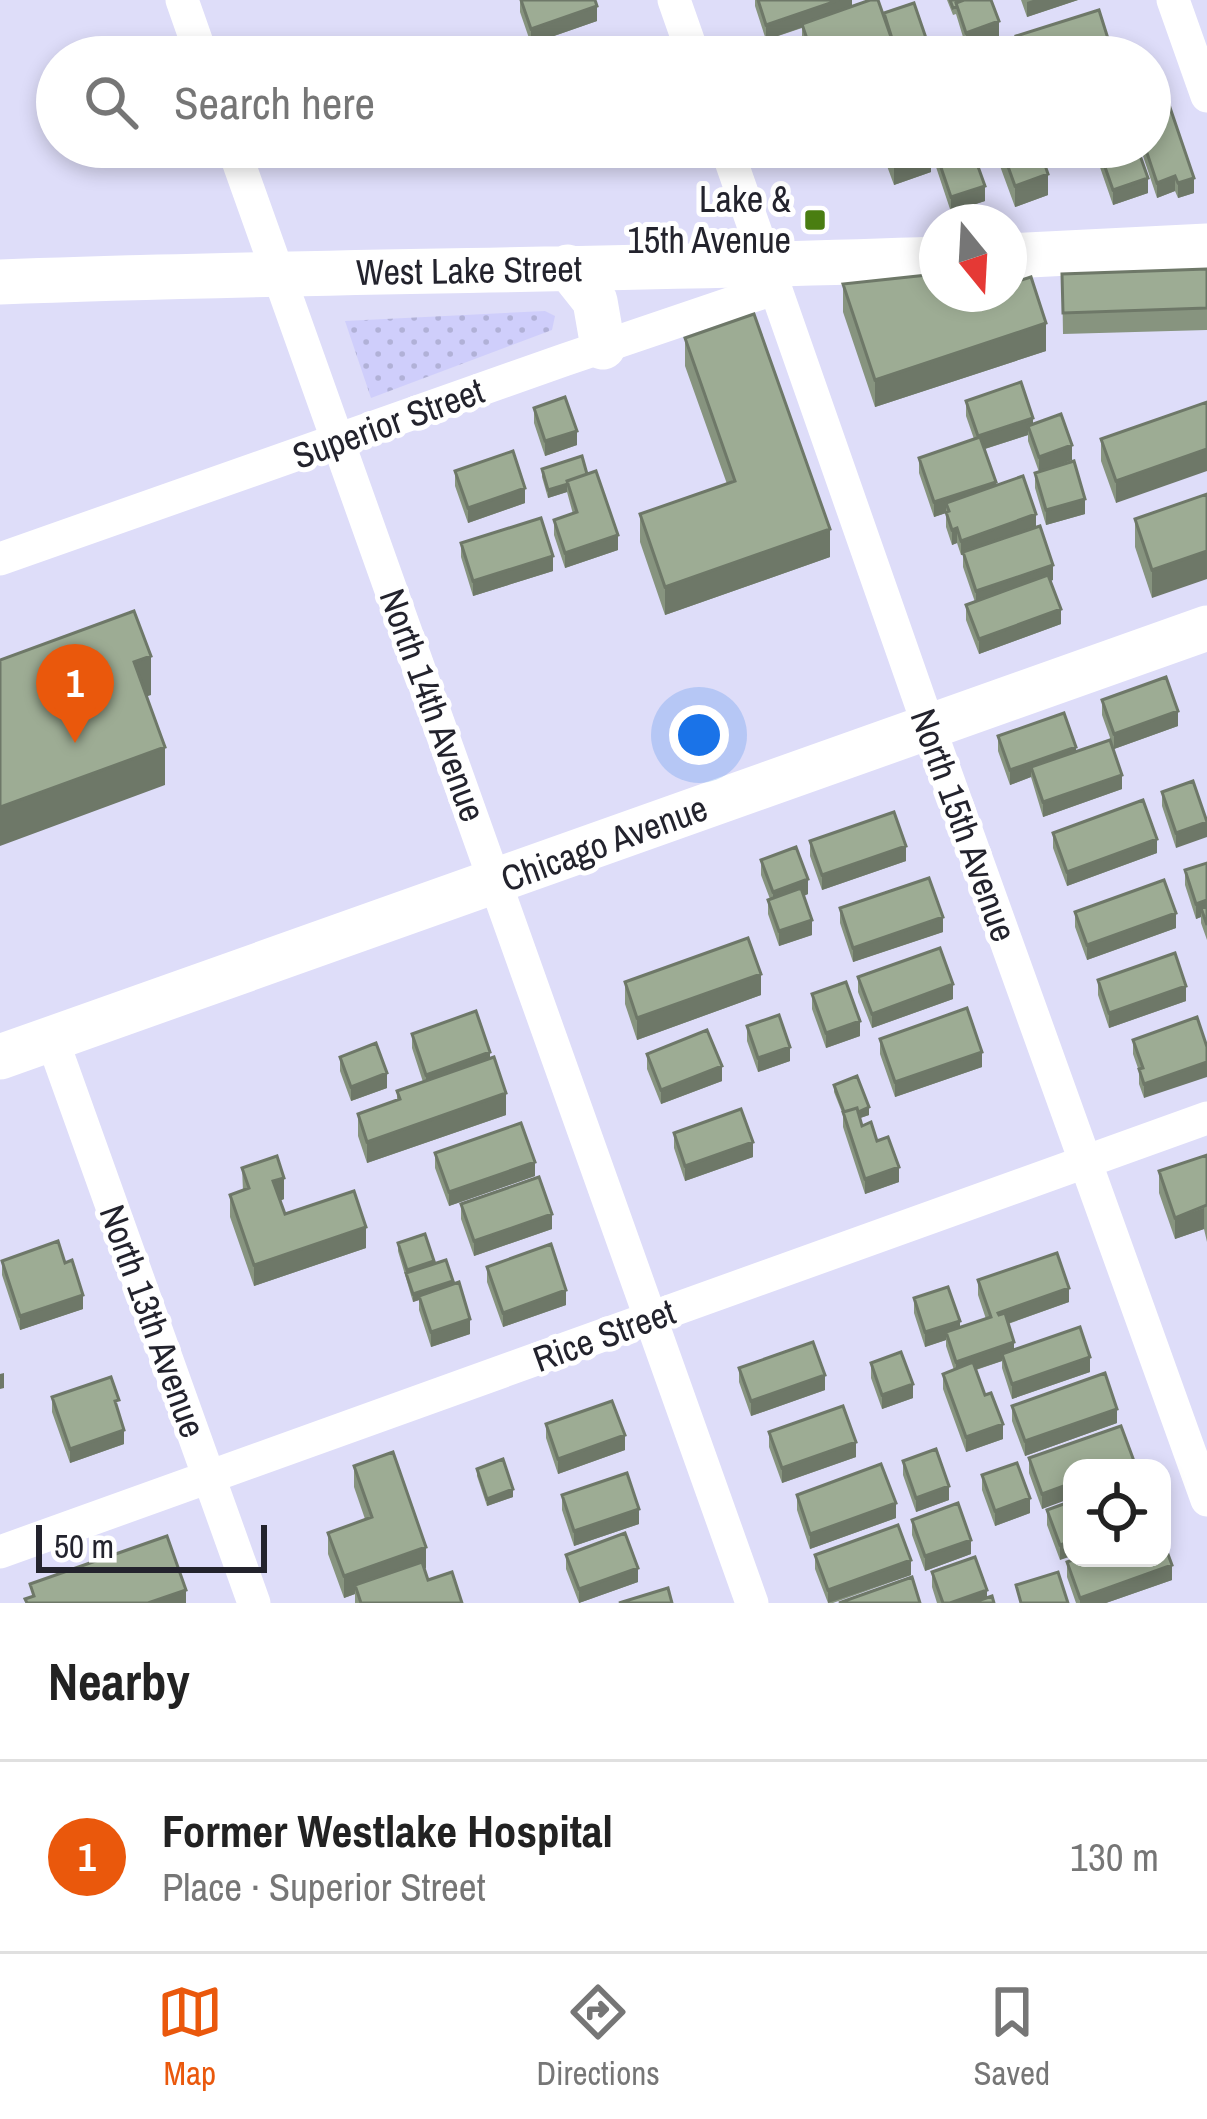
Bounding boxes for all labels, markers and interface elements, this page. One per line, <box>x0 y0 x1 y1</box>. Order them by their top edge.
search box <box>36 36 1171 168</box>
icon: search <box>78 69 144 135</box>
text: Search here <box>174 72 375 133</box>
place label: Lake & 15th Avenue <box>627 175 791 264</box>
north arrow <box>919 204 1027 312</box>
marker: Lake & 15th Avenue <box>802 207 828 233</box>
street label: West Lake Street <box>356 244 582 296</box>
street label: Superior Street <box>286 366 490 480</box>
street label: North 14th Avenue <box>369 582 497 828</box>
pin: 1 <box>36 644 114 743</box>
street label: North 15th Avenue <box>900 702 1028 948</box>
your location <box>669 705 729 765</box>
street label: Chicago Avenue <box>494 783 714 903</box>
street label: North 13th Avenue <box>89 1198 217 1444</box>
street label: Rice Street <box>526 1287 682 1383</box>
map controls <box>1063 1459 1171 1567</box>
button: locate <box>1063 1459 1171 1567</box>
scale bar <box>36 1519 267 1572</box>
text: 50 m <box>54 1524 114 1568</box>
text: Nearby <box>48 1647 190 1716</box>
text: Former Westlake Hospital <box>162 1800 613 1861</box>
text: 1 <box>78 1831 96 1883</box>
text: 130 m <box>1070 1831 1159 1883</box>
text: Place · Superior Street <box>162 1861 486 1913</box>
tab: Map <box>157 1979 223 2095</box>
tab: Directions <box>536 1979 660 2095</box>
tab: Saved <box>973 1979 1050 2095</box>

